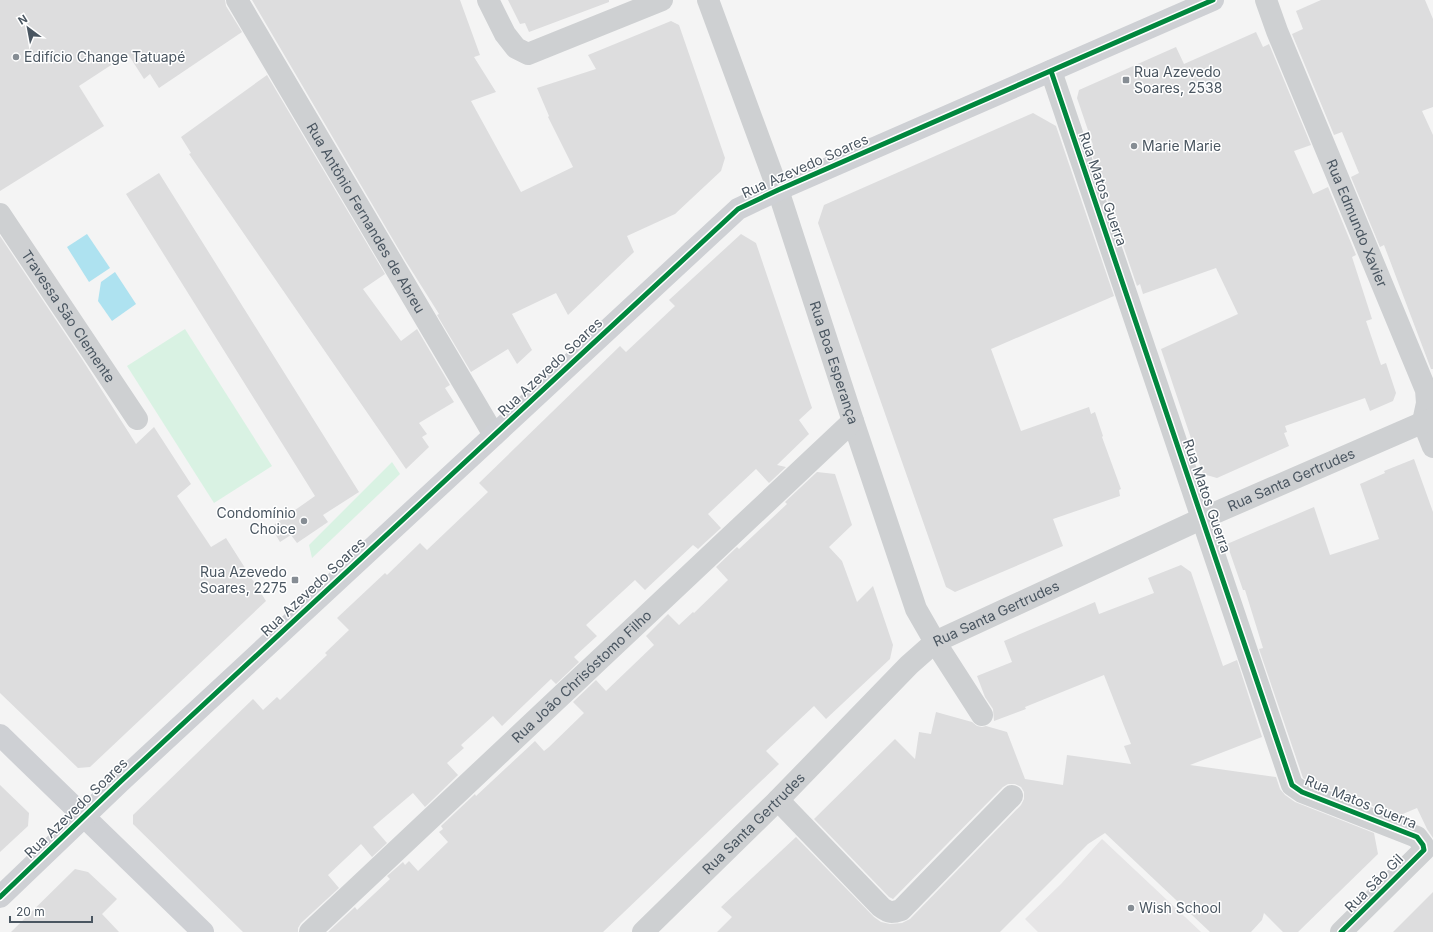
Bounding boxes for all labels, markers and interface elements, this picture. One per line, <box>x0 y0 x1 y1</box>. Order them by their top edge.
north arrow <box>8 8 48 48</box>
text: N <box>15 11 30 28</box>
place label: Edifício Change Tatuapé <box>24 48 185 65</box>
marker: Edifício Change Tatuapé <box>11 52 21 62</box>
place label: Rua Azevedo Soares, 2538 <box>1134 63 1222 96</box>
marker: Rua Azevedo Soares, 2538 <box>1121 75 1131 85</box>
street label: Rua Antônio Fernandes de Abreu <box>303 119 429 316</box>
street label: Rua Azevedo Soares <box>739 130 871 201</box>
street label: Rua Matos Guerra <box>1076 130 1131 248</box>
place label: Marie Marie <box>1142 137 1221 154</box>
marker: Marie Marie <box>1129 141 1139 151</box>
street label: Rua Edmundo Xavier <box>1323 156 1391 290</box>
street label: Travessa São Clemente <box>18 246 119 386</box>
street label: Rua Boa Esperança <box>807 299 862 426</box>
street label: Rua Azevedo Soares <box>494 314 605 419</box>
street label: Rua Matos Guerra <box>1180 437 1235 555</box>
street label: Rua Santa Gertrudes <box>1225 444 1357 514</box>
place label: Condomínio Choice <box>216 504 296 537</box>
marker: Condomínio Choice <box>299 516 309 526</box>
street label: Rua Azevedo Soares <box>257 534 368 639</box>
place label: Rua Azevedo Soares, 2275 <box>200 563 287 596</box>
marker: Rua Azevedo Soares, 2275 <box>290 575 300 585</box>
street label: Rua Santa Gertrudes <box>930 577 1062 650</box>
street label: Rua João Chrisóstomo Filho <box>508 606 655 746</box>
street label: Rua Azevedo Soares <box>21 754 131 861</box>
street label: Rua Santa Gertrudes <box>699 769 808 877</box>
street label: Rua Matos Guerra <box>1303 771 1420 832</box>
street label: Rua São Gil <box>1341 850 1406 915</box>
scale bar <box>10 898 92 924</box>
place label: Wish School <box>1139 899 1221 916</box>
marker: Wish School <box>1126 903 1136 913</box>
text: 20 m <box>16 904 45 919</box>

